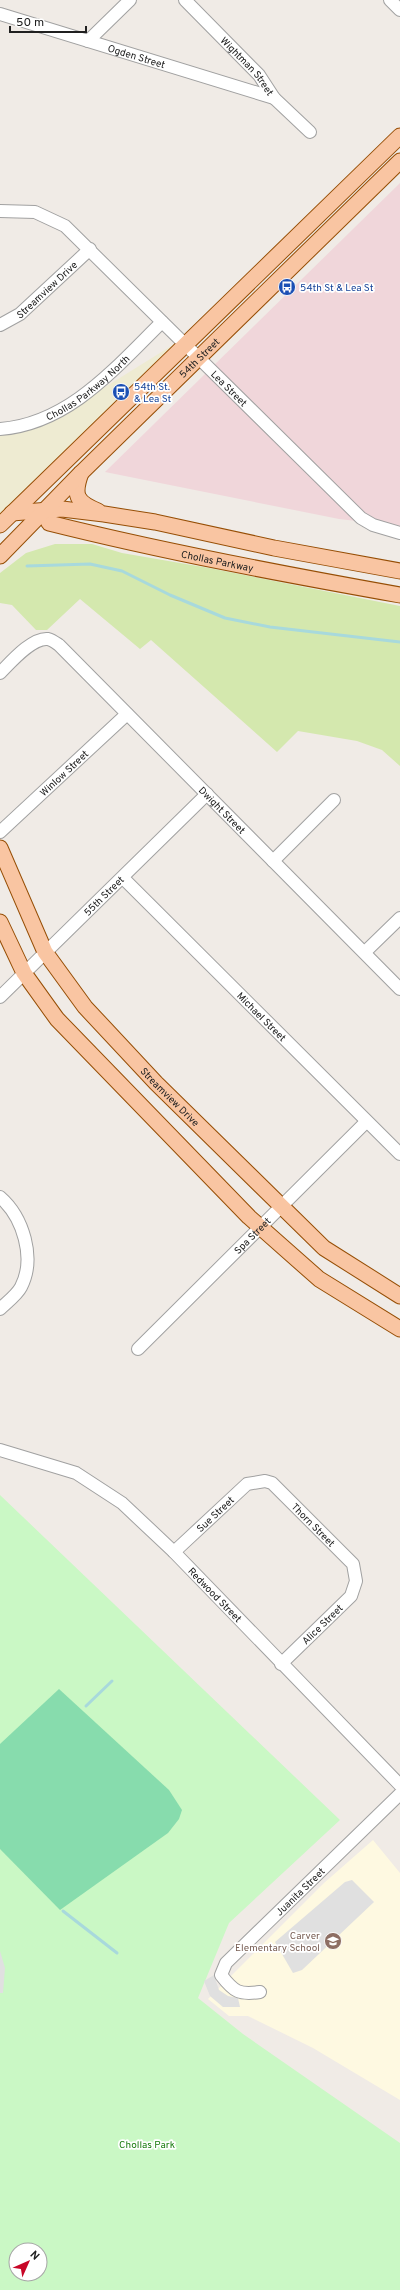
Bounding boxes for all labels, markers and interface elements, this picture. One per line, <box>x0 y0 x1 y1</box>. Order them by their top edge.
scale bar <box>10 8 86 34</box>
text: 50 m <box>16 15 44 31</box>
street label: Wightman Street <box>217 35 276 99</box>
street label: Ogden Street <box>106 42 167 72</box>
street label: Streamview Drive <box>15 259 81 322</box>
bus stop icon: 54th St & Lea St <box>277 277 297 297</box>
place label: 54th St & Lea St <box>300 282 374 295</box>
street label: 54th Street <box>177 336 223 381</box>
street label: Chollas Parkway North <box>44 353 133 424</box>
street label: Lea Street <box>207 368 249 410</box>
place label: 54th St. & Lea St <box>134 381 172 406</box>
bus stop icon: 54th St. & Lea St <box>111 382 131 402</box>
street label: Chollas Parkway <box>180 548 254 576</box>
street label: Winlow Street <box>38 748 92 800</box>
street label: Dwight Street <box>195 785 248 837</box>
street label: 55th Street <box>82 874 128 919</box>
street label: Michael Street <box>233 990 288 1045</box>
street label: Streamview Drive <box>137 1065 201 1130</box>
street label: Spa Street <box>232 1215 275 1258</box>
street label: Sue Street <box>194 1494 238 1536</box>
street label: Thorn Street <box>288 1501 337 1550</box>
street label: Redwood Street <box>185 1565 244 1626</box>
street label: Alice Street <box>300 1602 347 1648</box>
street label: Juanita Street <box>274 1865 328 1919</box>
place label: Carver Elementary School <box>235 1930 320 1955</box>
school or university icon: Carver Elementary School <box>323 1931 343 1951</box>
park label: Chollas Park <box>119 2139 175 2152</box>
north arrow <box>8 2242 48 2282</box>
text: N <box>27 2248 42 2263</box>

